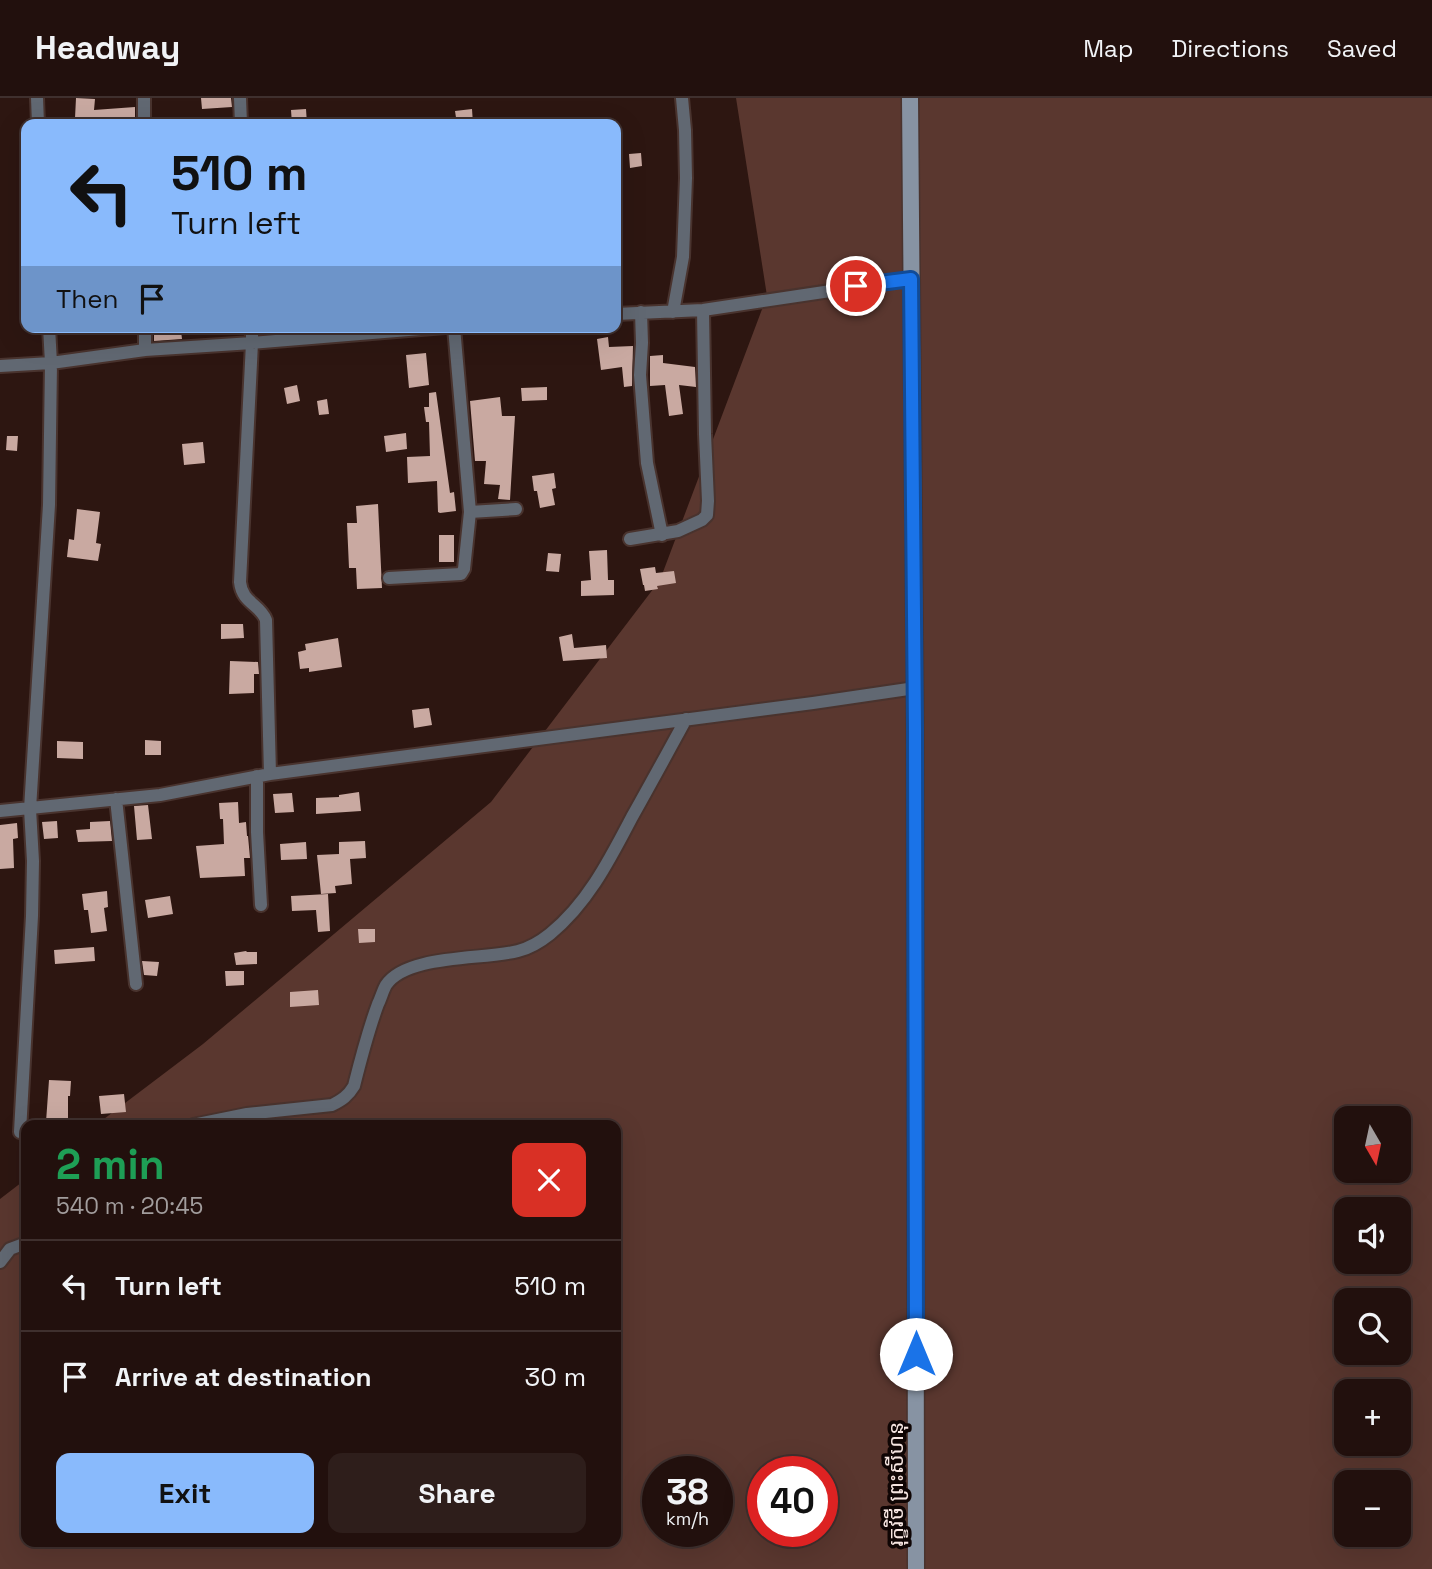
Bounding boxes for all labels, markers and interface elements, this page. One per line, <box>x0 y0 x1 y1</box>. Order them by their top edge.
text: Headway <box>35 27 180 69</box>
text: Map <box>1083 33 1133 64</box>
text: Directions <box>1171 33 1289 64</box>
text: Saved <box>1327 33 1397 64</box>
text: 510 m <box>171 142 308 204</box>
icon: left <box>56 147 147 238</box>
text: Turn left <box>171 203 301 243</box>
pin <box>826 256 886 316</box>
icon: arrive <box>837 267 875 305</box>
icon: arrive <box>133 280 171 318</box>
text: Then <box>56 282 119 316</box>
north arrow <box>1334 1106 1410 1183</box>
map controls <box>1334 1106 1411 1547</box>
text: 2 min <box>56 1138 165 1191</box>
button: close <box>512 1143 586 1217</box>
text: 540 m · 20:45 <box>56 1191 203 1221</box>
button: sound <box>1334 1197 1411 1274</box>
icon: left <box>56 1267 94 1305</box>
text: Turn left <box>115 1269 222 1303</box>
text: 510 m <box>514 1269 586 1303</box>
button: search <box>1334 1288 1411 1365</box>
position arrow <box>879 1317 953 1391</box>
icon: arrive <box>56 1358 94 1396</box>
text: Arrive at destination <box>115 1360 372 1394</box>
text: 30 m <box>525 1360 586 1394</box>
button: + <box>1334 1379 1411 1456</box>
street label: រុក្ខវិថី ព្រះសីហនុ <box>882 1422 909 1546</box>
button: Exit <box>56 1453 314 1533</box>
button: Share <box>328 1453 586 1533</box>
speed limit sign: 40 <box>747 1456 838 1547</box>
text: 38 <box>666 1470 709 1514</box>
button: − <box>1334 1470 1411 1547</box>
text: km/h <box>666 1507 709 1530</box>

